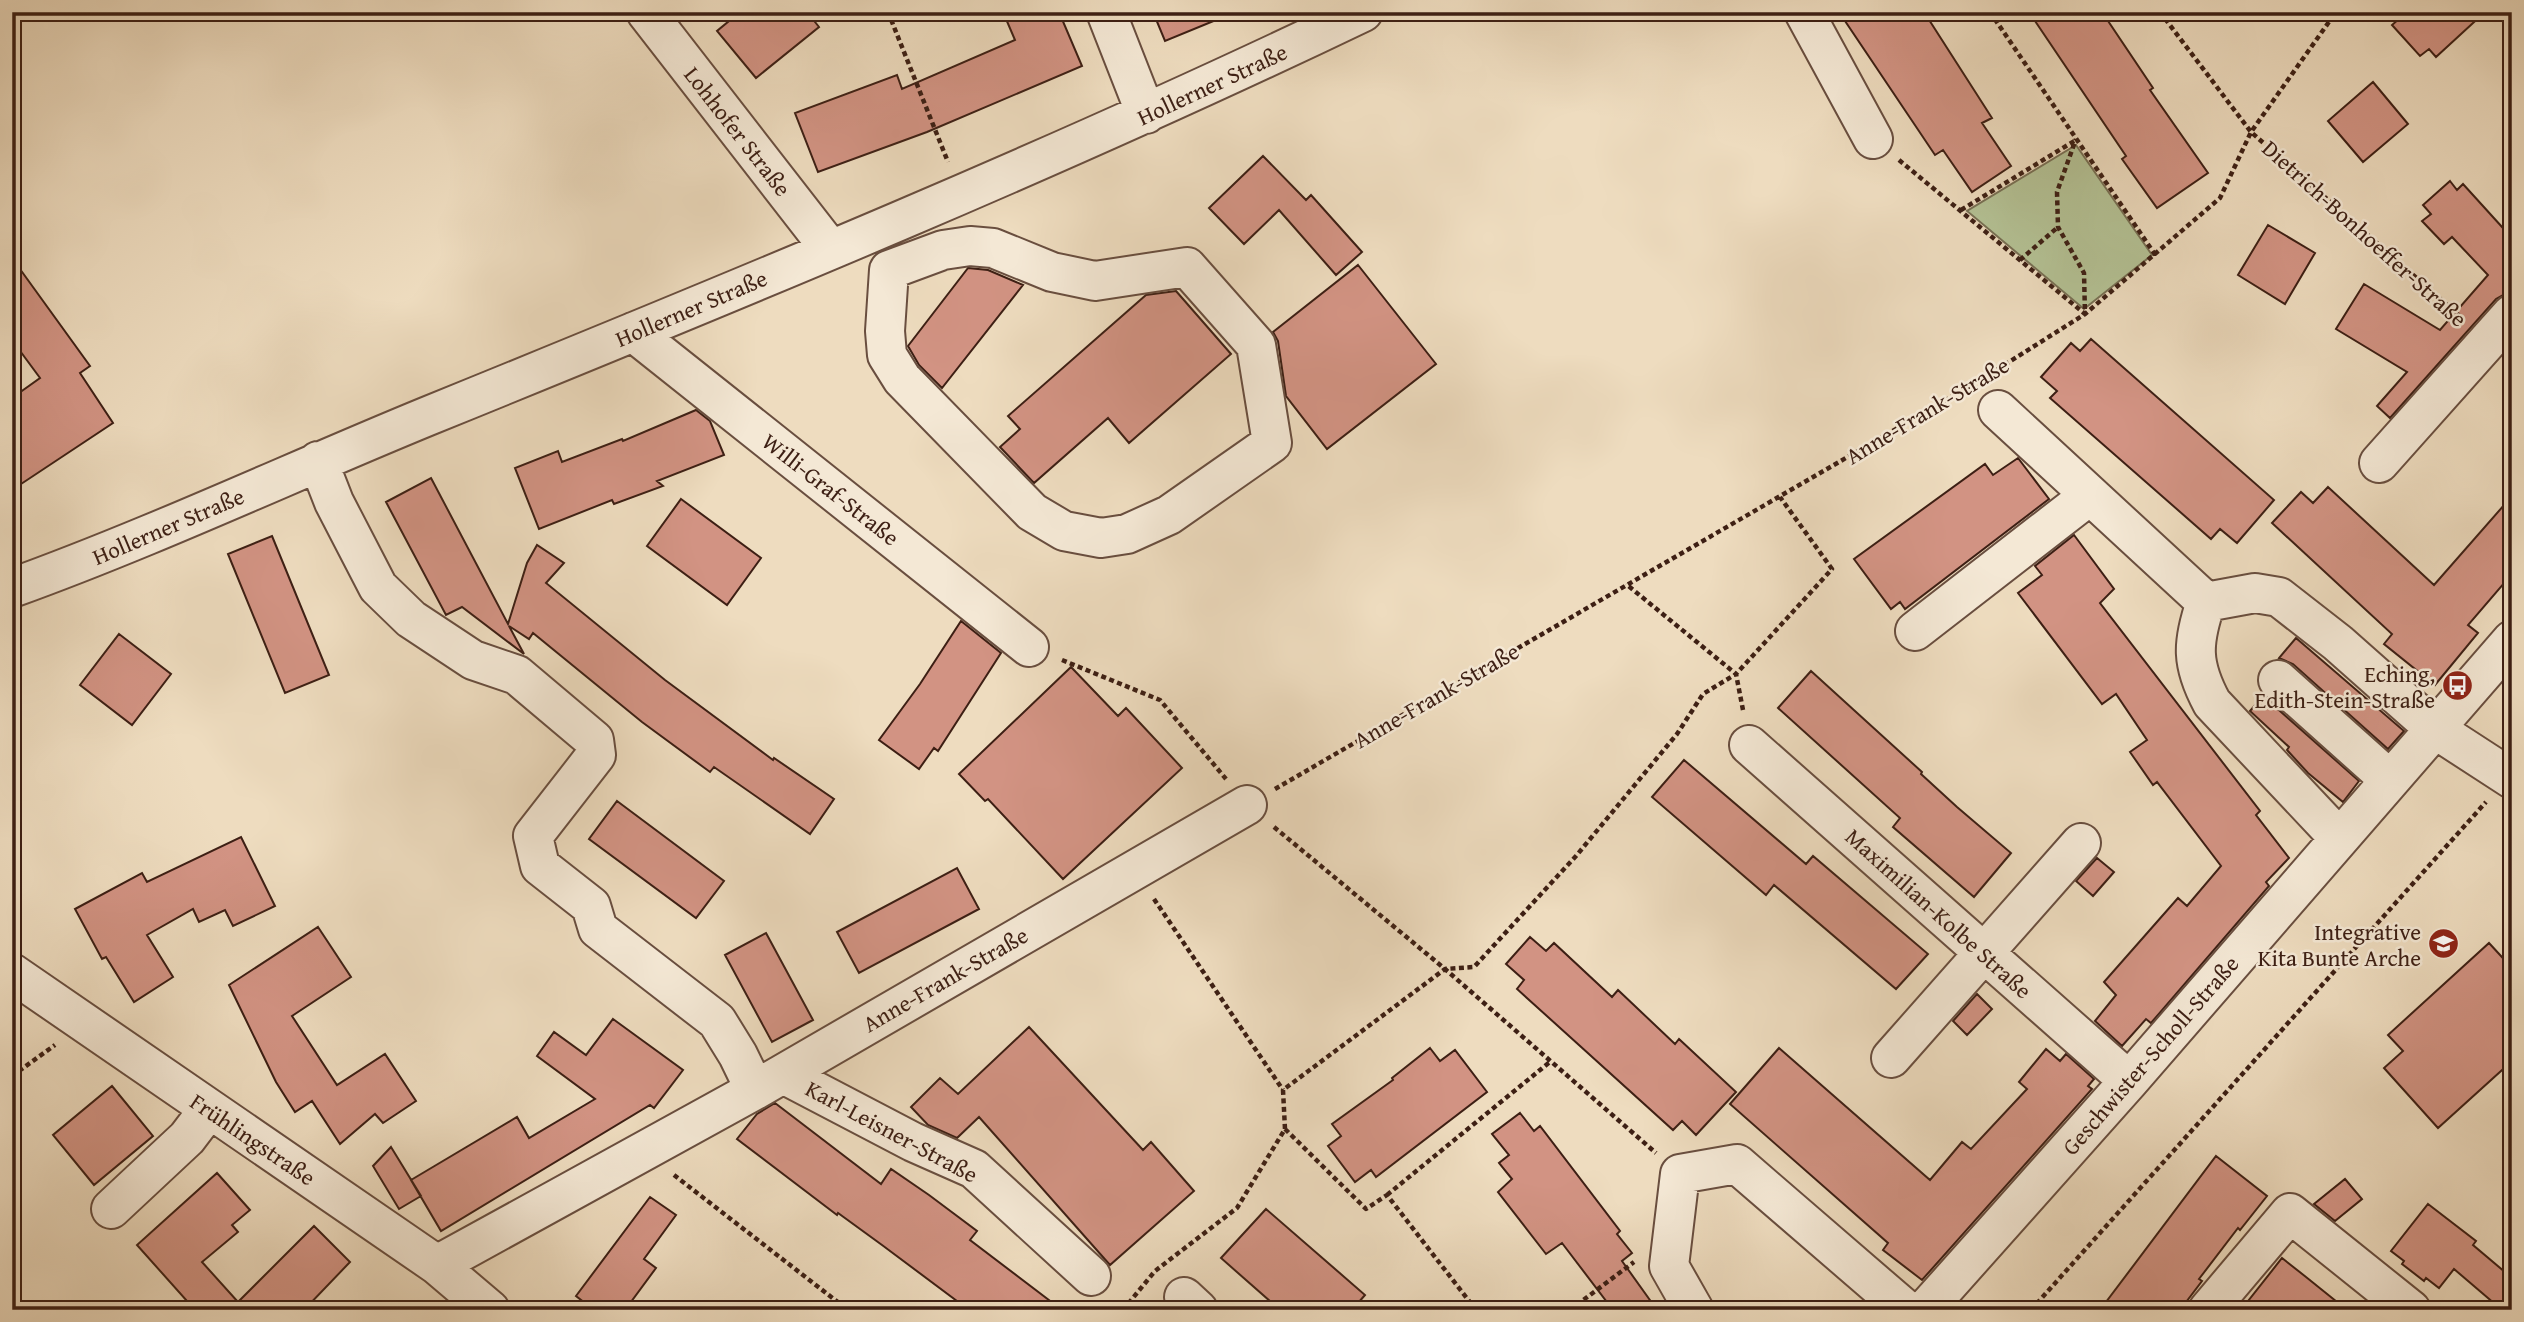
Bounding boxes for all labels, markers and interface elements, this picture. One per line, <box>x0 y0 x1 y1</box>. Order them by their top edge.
street label: Hollerner Straße <box>1132 35 1292 133</box>
street label: Lohhofer Straße <box>677 59 799 203</box>
street label: Dietrich-Bonhoeffer-Straße <box>2255 132 2475 334</box>
street label: Hollerner Straße <box>610 261 772 355</box>
street label: Anne-Frank-Straße <box>1839 348 2015 472</box>
street label: Willi-Graf-Straße <box>755 425 907 553</box>
street label: Hollerner Straße <box>87 479 249 573</box>
street label: Anne-Frank-Straße <box>1347 634 1525 756</box>
place label: Eching, Edith-Stein-Straße <box>2255 657 2435 716</box>
bus stop icon: Eching, Edith-Stein-Straße <box>2441 669 2475 703</box>
street label: Maximilian-Kolbe Straße <box>1838 820 2040 1006</box>
place label: Integrative Kita Bunte Arche <box>2258 915 2421 974</box>
street label: Anne-Frank-Straße <box>856 918 1034 1040</box>
school or university icon: Integrative Kita Bunte Arche <box>2427 927 2461 961</box>
street label: Geschwister-Scholl-Straße <box>2054 948 2246 1162</box>
street label: Karl-Leisner-Straße <box>800 1072 984 1190</box>
street label: Frühlingstraße <box>184 1085 322 1193</box>

